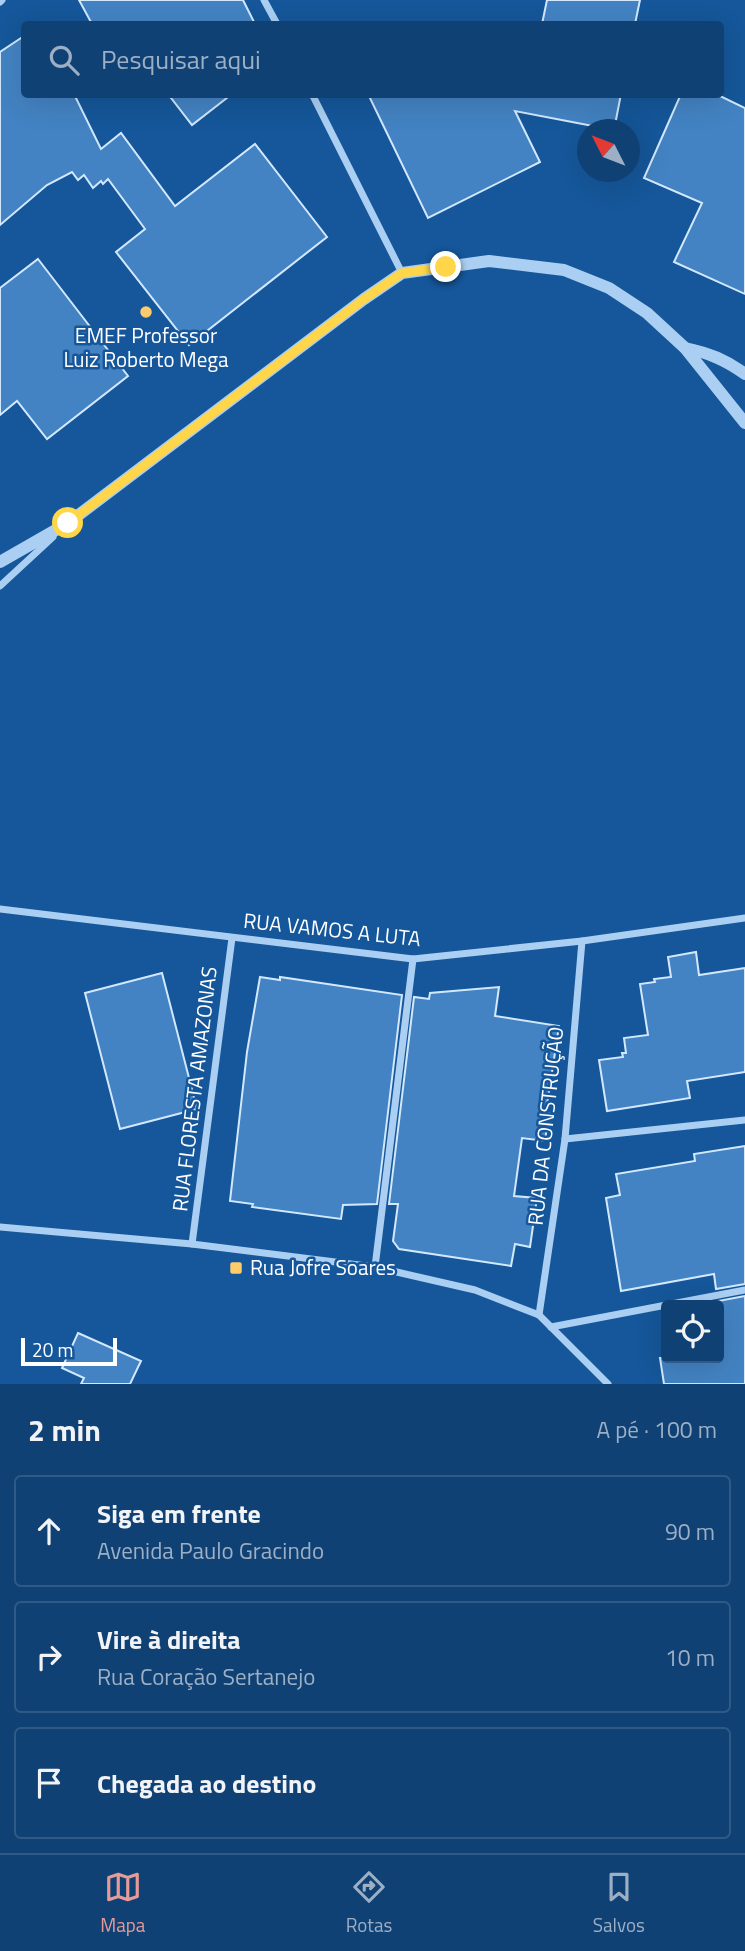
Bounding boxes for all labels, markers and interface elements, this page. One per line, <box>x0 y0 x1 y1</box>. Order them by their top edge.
search box <box>21 21 724 98</box>
text: Pesquisar aqui <box>101 40 261 79</box>
icon: search <box>45 41 83 79</box>
north arrow <box>577 119 640 182</box>
route end <box>430 251 461 282</box>
marker: EMEF Professor Luiz Roberto Mega <box>138 304 154 320</box>
place label: EMEF Professor Luiz Roberto Mega <box>63 319 229 375</box>
route start <box>52 507 83 538</box>
street label: RUA VAMOS A LUTA <box>242 904 423 954</box>
street label: RUA FLORESTA AMAZONAS <box>163 965 225 1213</box>
street label: RUA DA CONSTRUÇÃO <box>519 1025 571 1227</box>
place label: Rua Jofre Soares <box>250 1251 396 1283</box>
marker: Rua Jofre Soares <box>228 1260 244 1276</box>
map controls <box>661 1300 724 1363</box>
button: locate <box>661 1300 724 1363</box>
scale bar <box>21 1335 117 1367</box>
text: 20 m <box>32 1335 73 1364</box>
text: 2 min <box>28 1407 101 1453</box>
text: A pé · 100 m <box>596 1412 717 1447</box>
text: Siga em frente <box>97 1494 261 1533</box>
icon: ahead <box>30 1512 68 1550</box>
text: 90 m <box>665 1514 715 1549</box>
text: Avenida Paulo Gracindo <box>97 1533 324 1568</box>
text: Vire à direita <box>97 1620 240 1659</box>
icon: right <box>30 1638 68 1676</box>
text: 10 m <box>665 1640 715 1675</box>
text: Rua Coração Sertanejo <box>97 1659 315 1694</box>
icon: arrive <box>30 1764 68 1802</box>
text: Chegada ao destino <box>97 1764 316 1803</box>
tab: Mapa <box>100 1868 145 1939</box>
tab: Rotas <box>346 1868 392 1939</box>
tab: Salvos <box>593 1868 645 1939</box>

